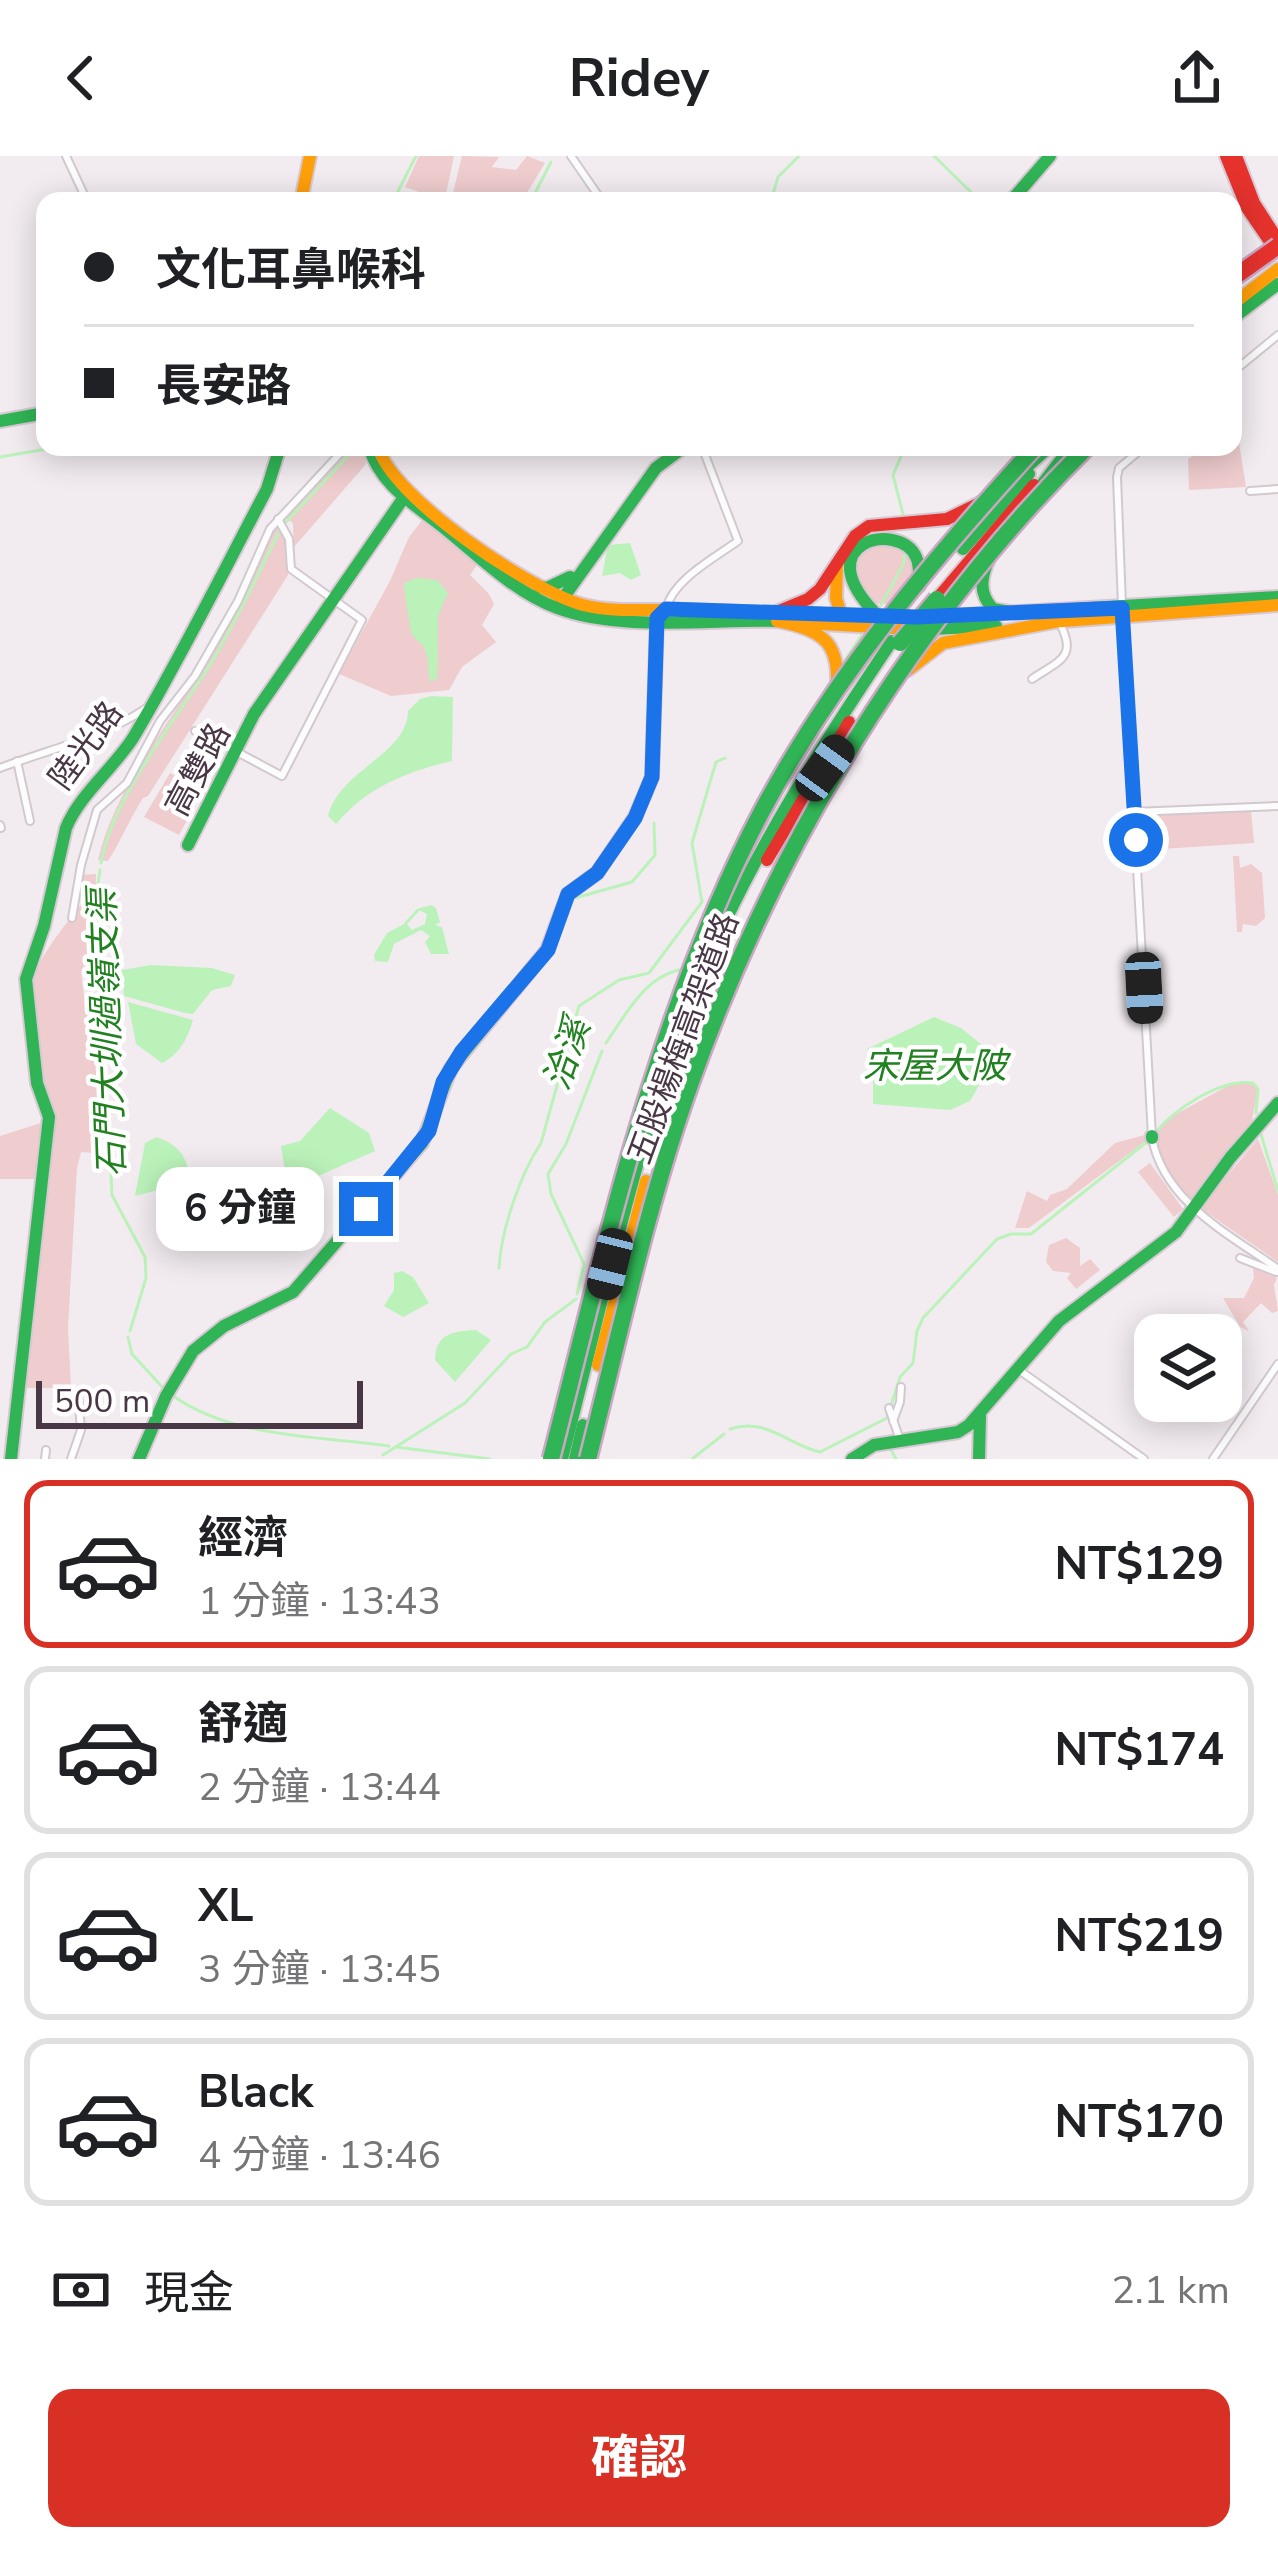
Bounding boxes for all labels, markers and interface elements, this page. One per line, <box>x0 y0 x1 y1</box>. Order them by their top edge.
text: Ridey <box>569 41 709 115</box>
icon: back <box>48 45 114 111</box>
icon: share <box>1164 45 1230 111</box>
text: 文化耳鼻喉科 <box>156 240 426 301</box>
text: 長安路 <box>156 356 291 417</box>
street label: 陸光路 <box>39 693 134 799</box>
street label: 高雙路 <box>155 715 241 824</box>
car <box>789 728 861 808</box>
route start <box>1109 813 1163 867</box>
water label: 石門大圳過嶺支渠 <box>78 883 137 1178</box>
street label: 五股楊梅高架道路 <box>617 907 750 1170</box>
car <box>1124 951 1164 1025</box>
water label: 洽溪 <box>533 1008 604 1097</box>
water label: 宋屋大陂 <box>863 1042 1012 1091</box>
callout: 6 分鐘 <box>156 1167 324 1251</box>
text: 6 分鐘 <box>184 1182 296 1235</box>
route end <box>339 1182 393 1236</box>
car <box>584 1225 636 1303</box>
map controls <box>1134 1314 1242 1422</box>
button: layers <box>1134 1314 1242 1422</box>
scale bar <box>36 1375 363 1428</box>
text: 500 m <box>54 1379 150 1424</box>
text: 經濟 <box>198 1508 288 1569</box>
icon: car <box>54 1510 162 1618</box>
text: NT$129 <box>1054 1534 1224 1595</box>
text: 1 分鐘 · 13:43 <box>198 1575 441 1628</box>
text: 舒適 <box>198 1694 288 1755</box>
icon: car <box>54 1696 162 1804</box>
text: NT$174 <box>1054 1720 1224 1781</box>
text: 2 分鐘 · 13:44 <box>198 1761 441 1814</box>
text: XL <box>198 1876 254 1937</box>
icon: car <box>54 1882 162 1990</box>
text: NT$219 <box>1054 1906 1224 1967</box>
text: 3 分鐘 · 13:45 <box>198 1943 441 1996</box>
text: Black <box>198 2062 313 2123</box>
icon: car <box>54 2068 162 2176</box>
text: NT$170 <box>1054 2092 1224 2153</box>
text: 4 分鐘 · 13:46 <box>198 2129 441 2182</box>
icon: cash <box>48 2257 114 2323</box>
text: 現金 <box>144 2263 234 2324</box>
text: 2.1 km <box>1111 2264 1230 2317</box>
button: 確認 <box>48 2389 1230 2527</box>

